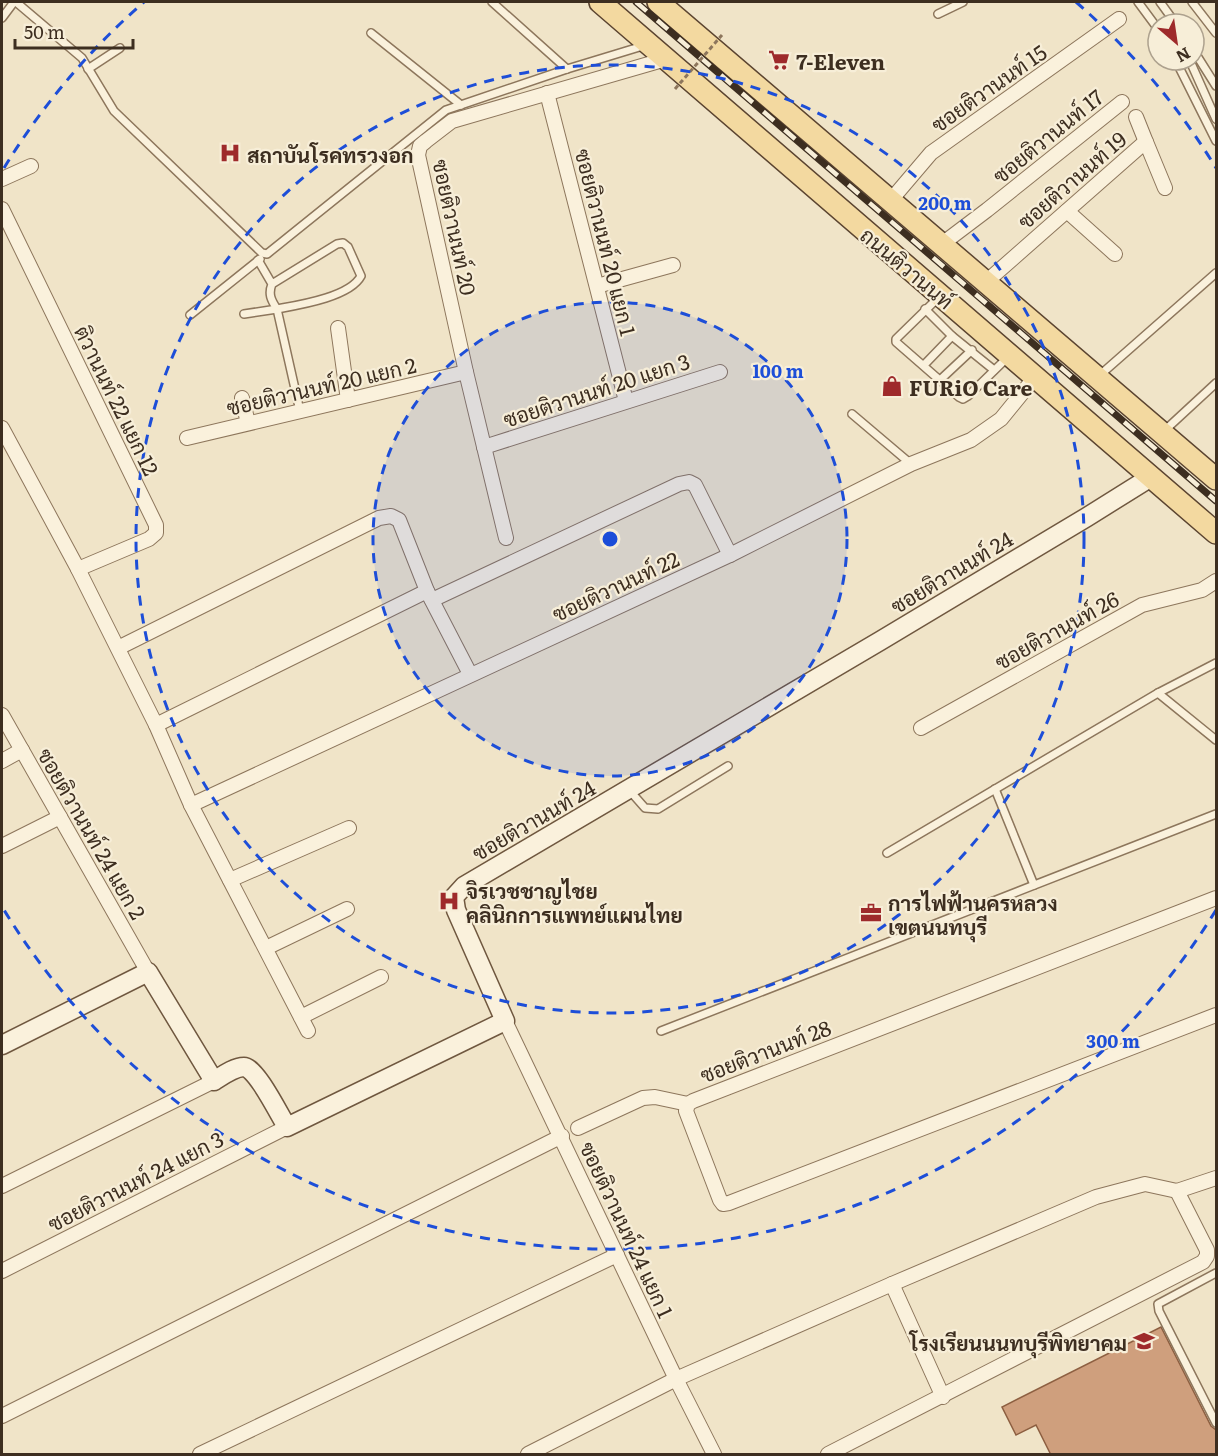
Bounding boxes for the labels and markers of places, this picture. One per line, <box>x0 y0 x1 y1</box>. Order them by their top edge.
place label: 7-Eleven <box>796 45 885 76</box>
supermarket icon: 7-Eleven <box>767 48 791 72</box>
place label: สถาบันโรคทรวงอก <box>247 138 414 169</box>
hospital icon: สถาบันโรคทรวงอก <box>218 141 242 165</box>
place label: FURiO Care <box>909 371 1033 402</box>
shop icon: FURiO Care <box>880 374 904 398</box>
centre of rings <box>600 529 620 549</box>
place label: จิรเวชชาญไชย คลินิกการแพทย์แผนไทย <box>466 874 683 929</box>
place label: การไฟฟ้านครหลวง เขตนนทบุรี <box>888 886 1058 943</box>
hospital icon: จิรเวชชาญไชย คลินิกการแพทย์แผนไทย <box>437 889 461 913</box>
office icon: การไฟฟ้านครหลวง เขตนนทบุรี <box>859 901 883 925</box>
place label: โรงเรียนนนทบุรีพิทยาคม <box>908 1326 1127 1359</box>
school or university icon: โรงเรียนนนทบุรีพิทยาคม <box>1132 1329 1156 1353</box>

